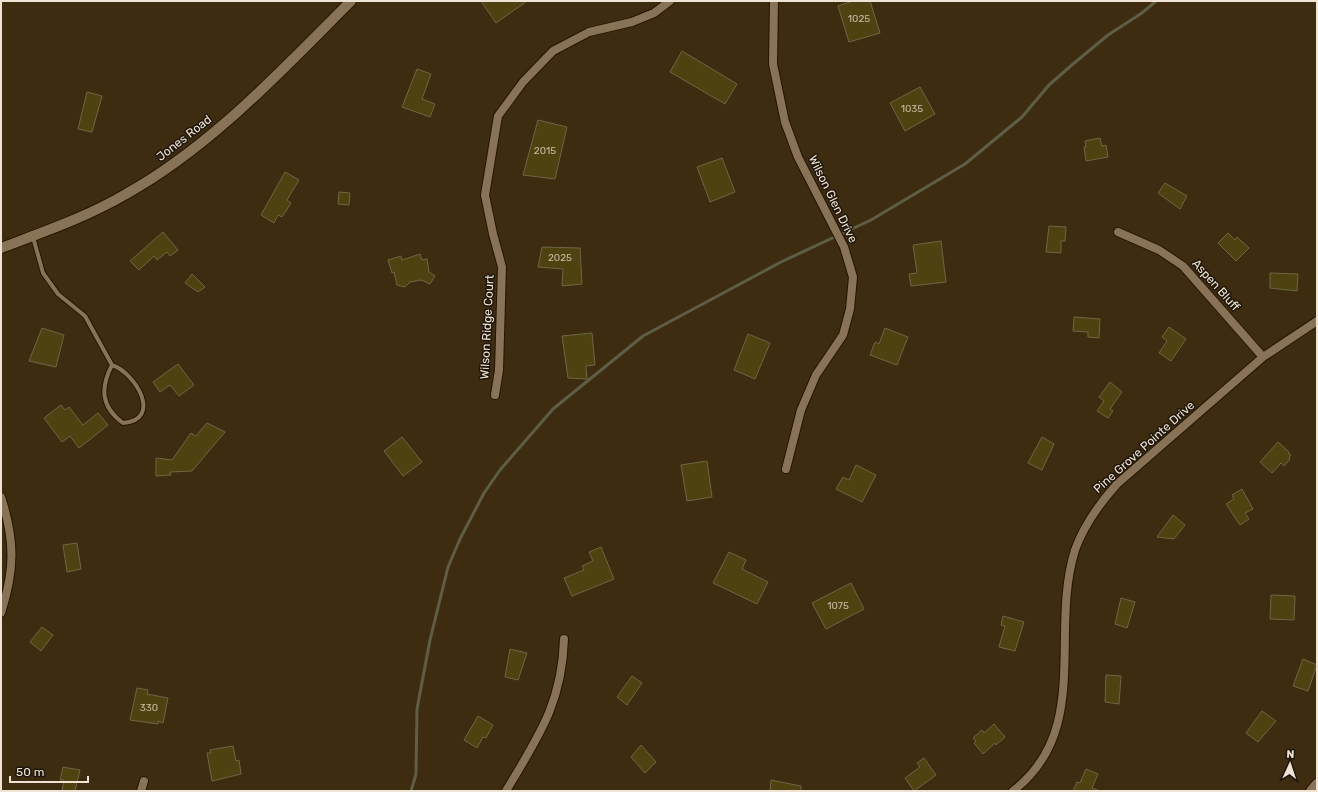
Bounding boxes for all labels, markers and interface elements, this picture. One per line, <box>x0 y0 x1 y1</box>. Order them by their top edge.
house number: 1025 <box>848 13 870 25</box>
house number: 1035 <box>901 103 923 115</box>
street label: Jones Road <box>154 112 214 164</box>
house number: 2015 <box>534 145 556 157</box>
street label: Wilson Glen Drive <box>806 153 860 245</box>
house number: 2025 <box>548 252 572 264</box>
street label: Aspen Bluff <box>1189 256 1243 314</box>
street label: Wilson Ridge Court <box>477 274 497 380</box>
street label: Pine Grove Pointe Drive <box>1091 398 1197 496</box>
house number: 1075 <box>827 600 849 612</box>
house number: 330 <box>140 702 158 714</box>
north arrow <box>1270 744 1310 784</box>
text: N <box>1286 748 1295 761</box>
scale bar <box>10 758 88 784</box>
text: 50 m <box>16 765 44 779</box>

